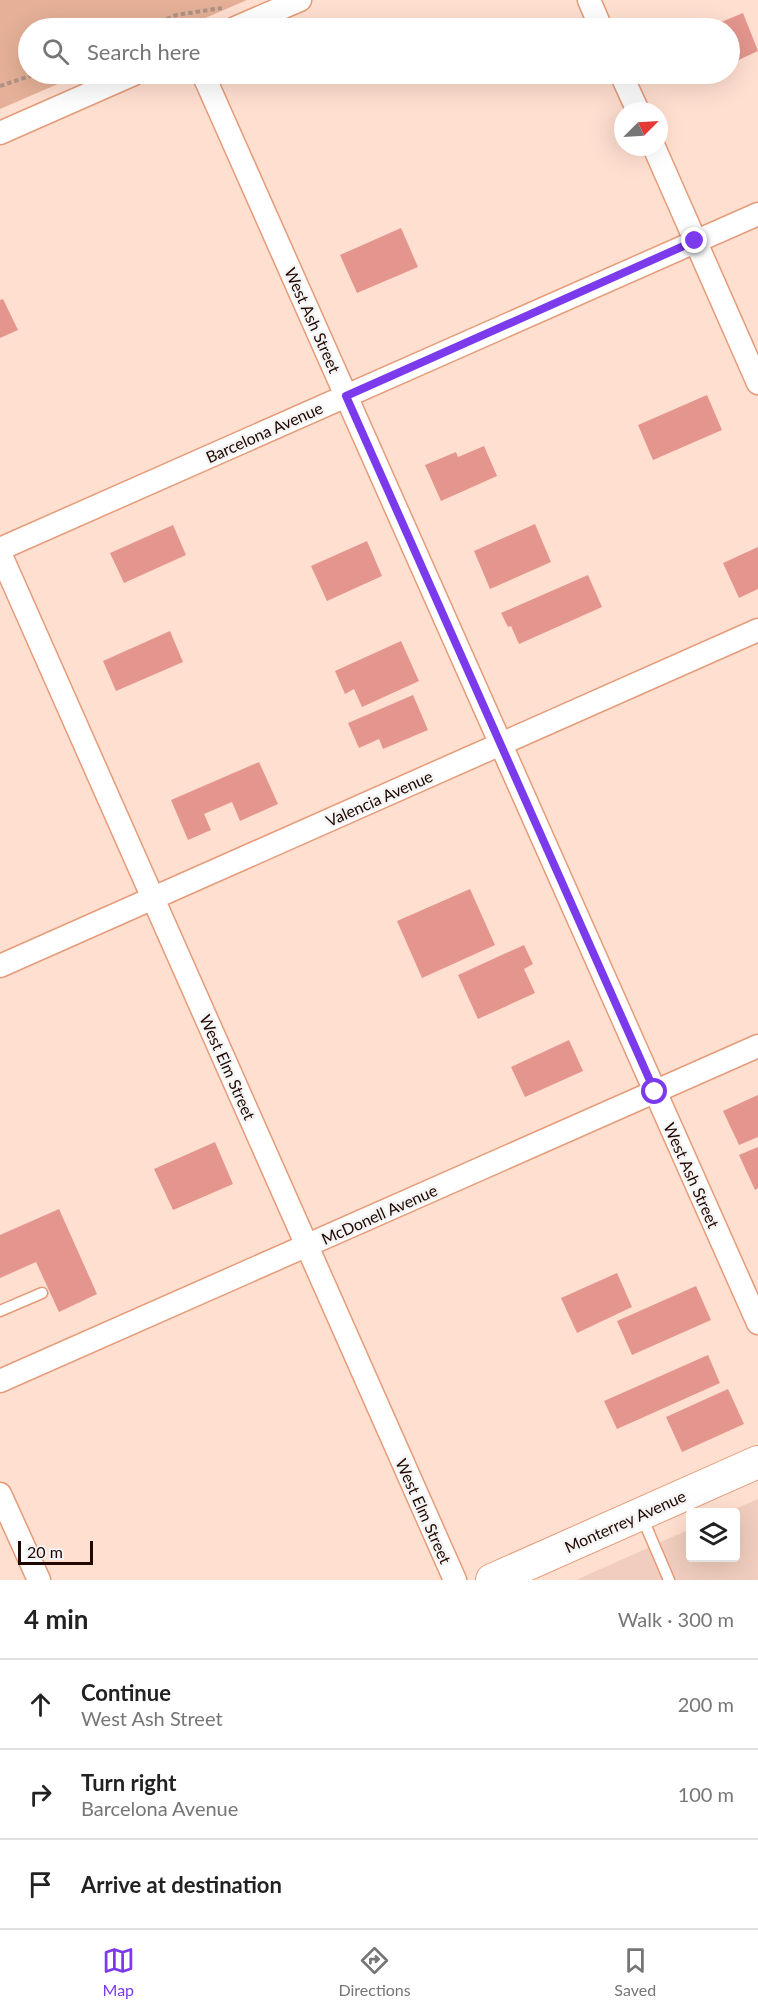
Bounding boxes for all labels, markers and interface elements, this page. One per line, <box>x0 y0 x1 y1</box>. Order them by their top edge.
search box <box>18 18 740 84</box>
icon: search <box>39 35 72 68</box>
text: Search here <box>87 38 200 65</box>
north arrow <box>614 102 668 156</box>
route end <box>681 227 707 253</box>
street label: West Ash Street <box>281 264 345 376</box>
street label: Barcelona Avenue <box>203 398 325 466</box>
street label: Valencia Avenue <box>323 766 435 830</box>
street label: West Elm Street <box>196 1011 260 1123</box>
route start <box>641 1078 667 1104</box>
street label: West Ash Street <box>660 1119 724 1231</box>
street label: McDonell Avenue <box>318 1180 440 1248</box>
street label: West Elm Street <box>392 1455 456 1567</box>
street label: Monterrey Avenue <box>561 1486 689 1556</box>
map controls <box>686 1508 740 1562</box>
button: layers <box>686 1508 740 1562</box>
scale bar <box>18 1538 93 1566</box>
text: 20 m <box>27 1542 63 1561</box>
text: 4 min <box>24 1603 88 1635</box>
text: Walk · 300 m <box>618 1607 734 1631</box>
text: Continue <box>81 1679 171 1706</box>
icon: ahead <box>24 1688 57 1721</box>
text: 200 m <box>678 1692 734 1716</box>
text: West Ash Street <box>81 1706 223 1730</box>
text: Turn right <box>81 1769 176 1796</box>
icon: right <box>24 1778 57 1811</box>
text: 100 m <box>678 1782 734 1806</box>
text: Barcelona Avenue <box>81 1796 238 1820</box>
icon: arrive <box>24 1868 57 1901</box>
text: Arrive at destination <box>81 1871 282 1898</box>
tab: Map <box>102 1944 135 1999</box>
tab: Directions <box>338 1944 411 1999</box>
tab: Saved <box>614 1944 656 1999</box>

